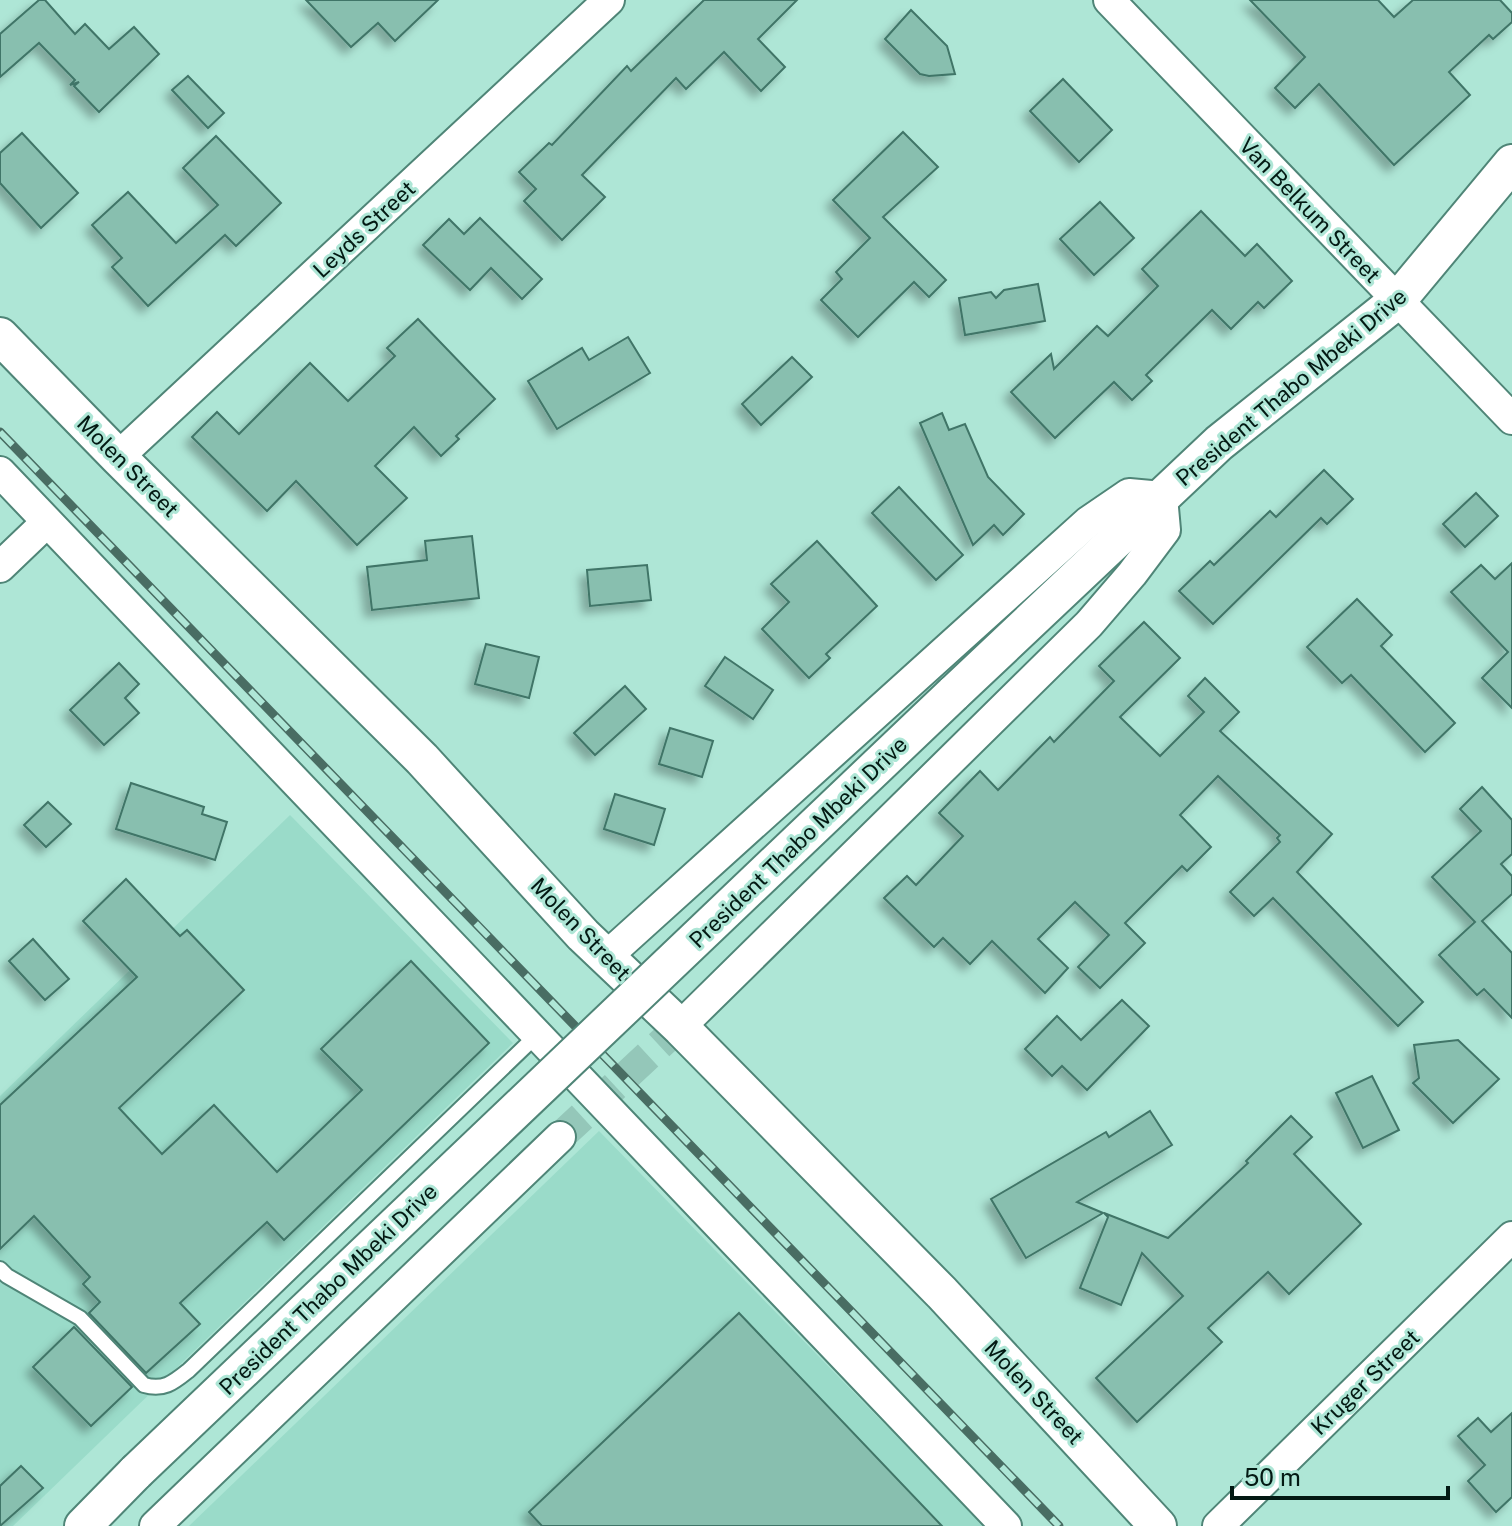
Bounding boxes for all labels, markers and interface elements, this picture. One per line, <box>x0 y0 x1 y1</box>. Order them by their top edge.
street label: Van Belkum Street <box>1234 132 1386 288</box>
street label: Leyds Street <box>308 175 420 283</box>
street label: President Thabo Mbeki Drive <box>1171 283 1411 491</box>
street label: Molen Street <box>72 410 184 522</box>
street label: President Thabo Mbeki Drive <box>684 731 912 953</box>
street label: Molen Street <box>526 872 636 986</box>
street label: President Thabo Mbeki Drive <box>214 1178 442 1400</box>
street label: Kruger Street <box>1305 1324 1425 1440</box>
street label: Molen Street <box>979 1335 1089 1449</box>
scale bar <box>1232 1450 1448 1500</box>
text: 50 m <box>1244 1463 1301 1491</box>

